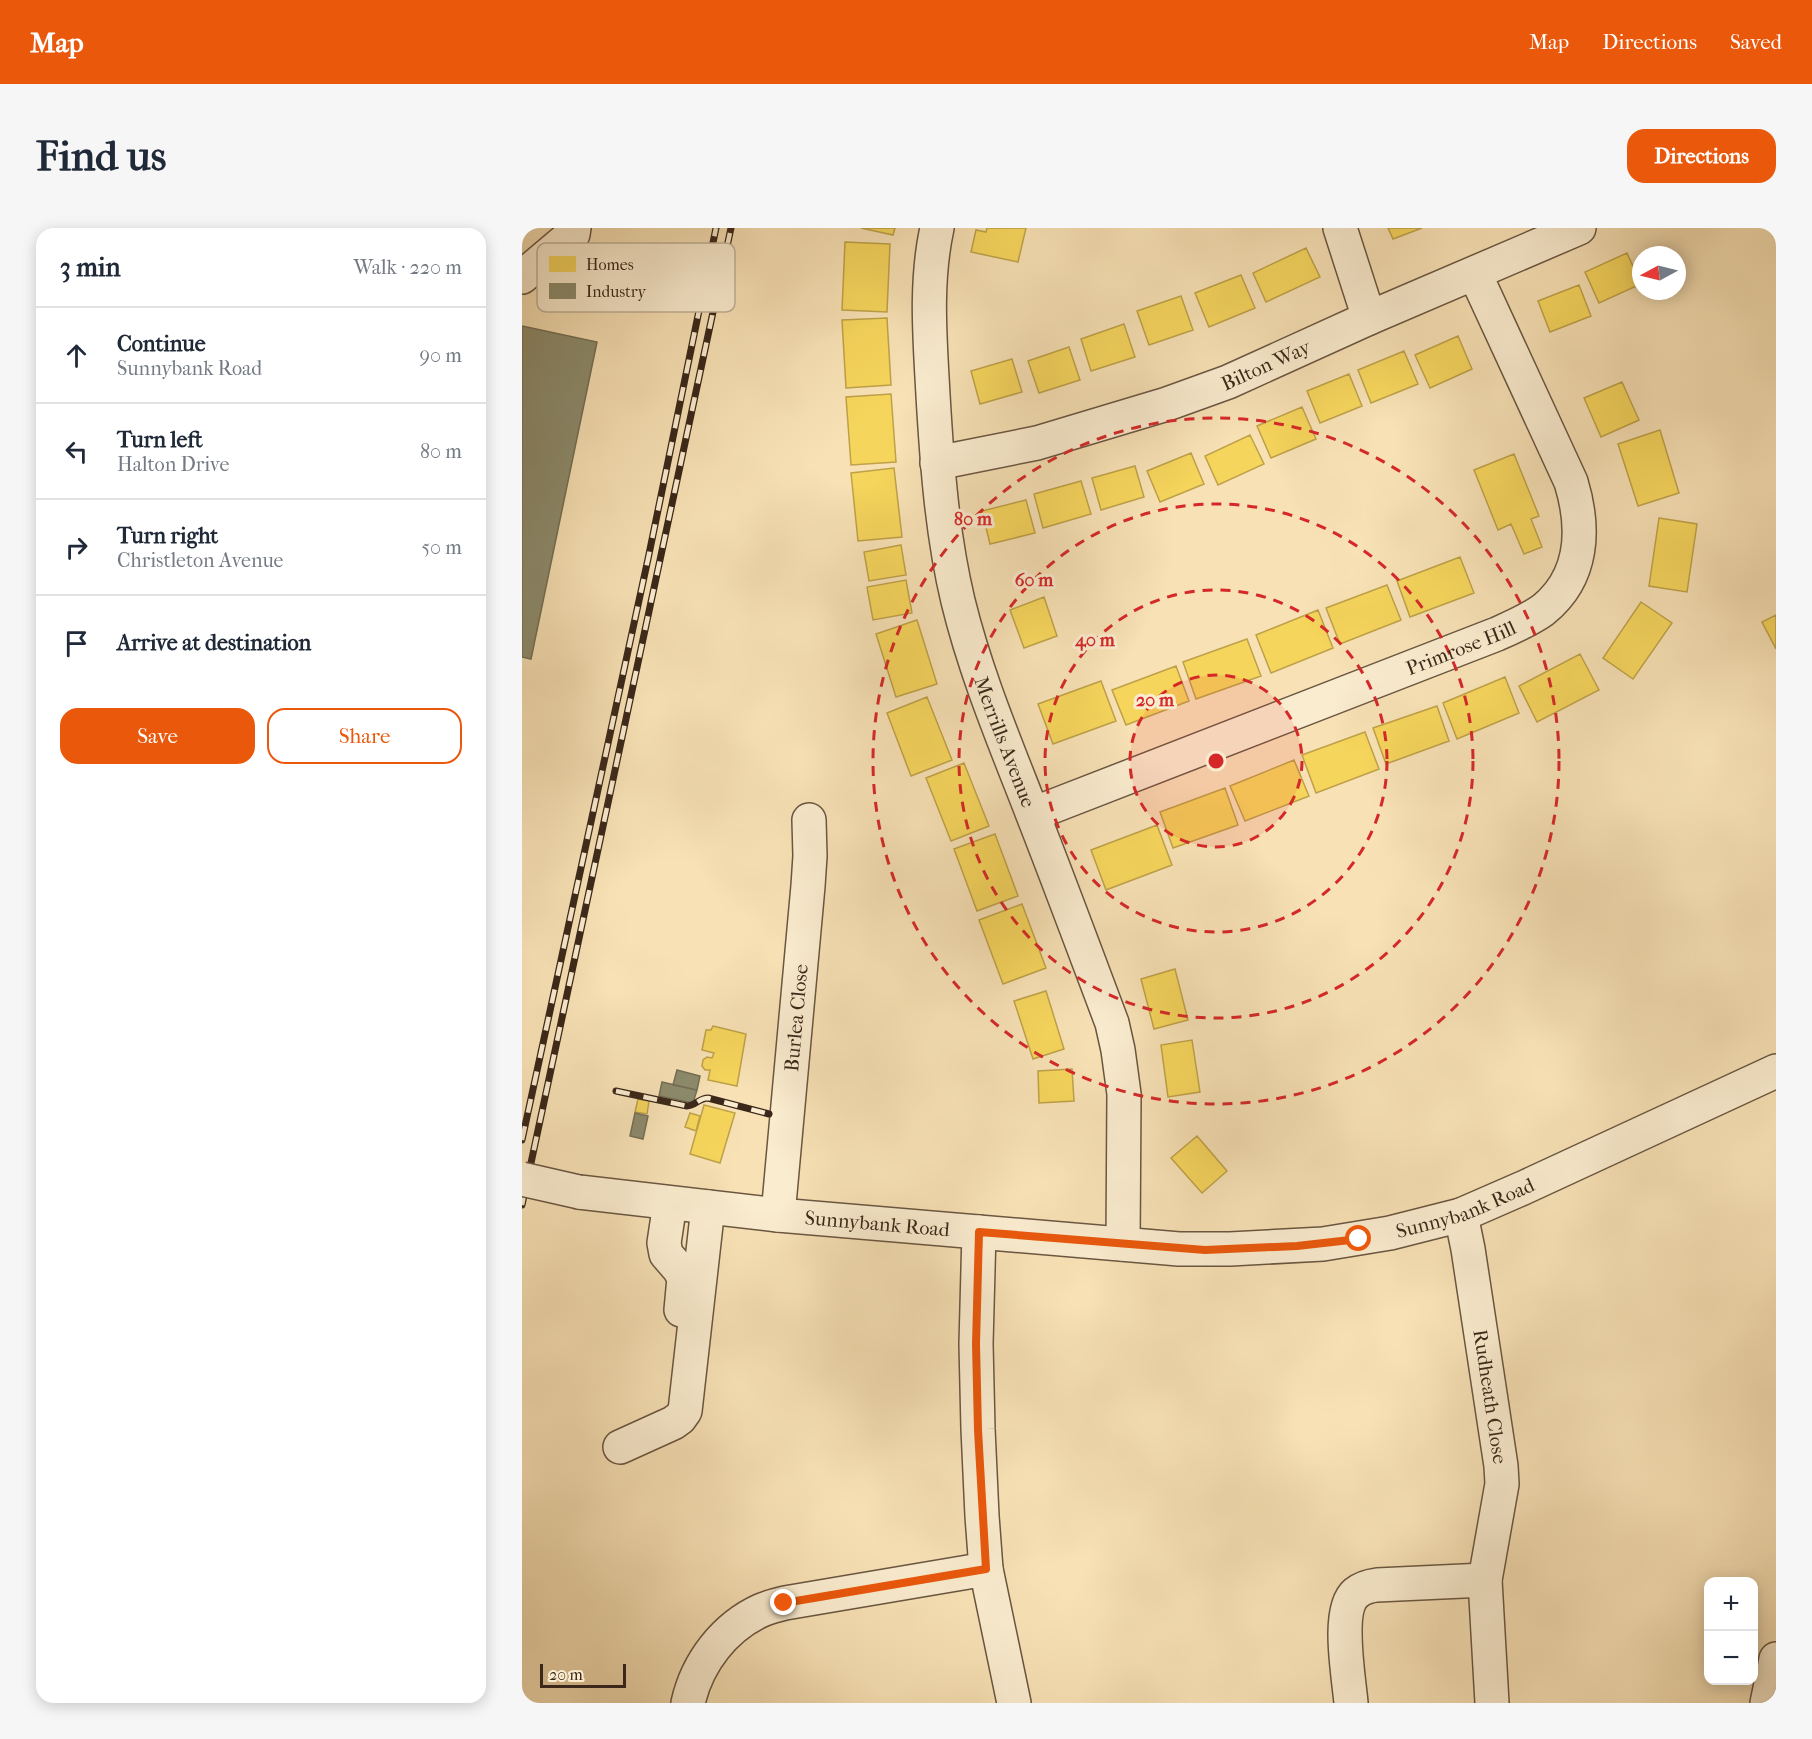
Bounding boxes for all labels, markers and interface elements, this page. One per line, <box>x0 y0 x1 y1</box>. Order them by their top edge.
text: Map <box>30 26 84 59</box>
text: Map <box>1529 30 1569 54</box>
text: Directions <box>1602 30 1697 54</box>
text: Saved <box>1730 30 1782 54</box>
button: Directions <box>1627 129 1776 183</box>
text: Find us <box>36 132 166 181</box>
legend <box>537 243 735 312</box>
north arrow <box>1632 246 1686 300</box>
text: 3 min <box>60 252 121 283</box>
text: Homes <box>586 255 634 274</box>
text: Walk · 220 m <box>354 256 462 279</box>
text: Industry <box>586 282 647 301</box>
text: Continue <box>117 331 206 357</box>
street label: Bilton Way <box>1218 335 1315 395</box>
icon: ahead <box>60 339 93 372</box>
text: 90 m <box>420 344 462 367</box>
text: Sunnybank Road <box>117 357 262 380</box>
text: Turn left <box>117 427 203 453</box>
icon: left <box>60 435 93 468</box>
text: 80 m <box>420 440 462 463</box>
text: Halton Drive <box>117 453 229 476</box>
text: 80 m <box>954 509 993 530</box>
text: Turn right <box>117 523 218 549</box>
icon: right <box>60 531 93 564</box>
text: 50 m <box>421 536 462 559</box>
text: Christleton Avenue <box>117 549 284 572</box>
text: 60 m <box>1015 570 1054 591</box>
street label: Primrose Hill <box>1403 616 1520 680</box>
icon: arrive <box>60 627 93 660</box>
text: Arrive at destination <box>117 630 311 656</box>
text: 40 m <box>1074 630 1116 651</box>
street label: Merrills Avenue <box>969 674 1040 811</box>
text: 20 m <box>1136 690 1175 711</box>
button: Save <box>60 708 255 764</box>
button: Share <box>267 708 462 764</box>
centre of rings <box>1206 751 1226 771</box>
street label: Burlea Close <box>780 963 813 1073</box>
street label: Sunnybank Road <box>1394 1173 1539 1243</box>
street label: Sunnybank Road <box>804 1206 952 1242</box>
route start <box>1345 1225 1371 1251</box>
street label: Rudheath Close <box>1468 1328 1512 1466</box>
map controls <box>1704 1577 1758 1685</box>
button: + <box>1704 1577 1758 1631</box>
route end <box>770 1589 796 1615</box>
button: − <box>1704 1631 1758 1685</box>
scale bar <box>540 1661 626 1688</box>
text: 20 m <box>549 1665 583 1684</box>

